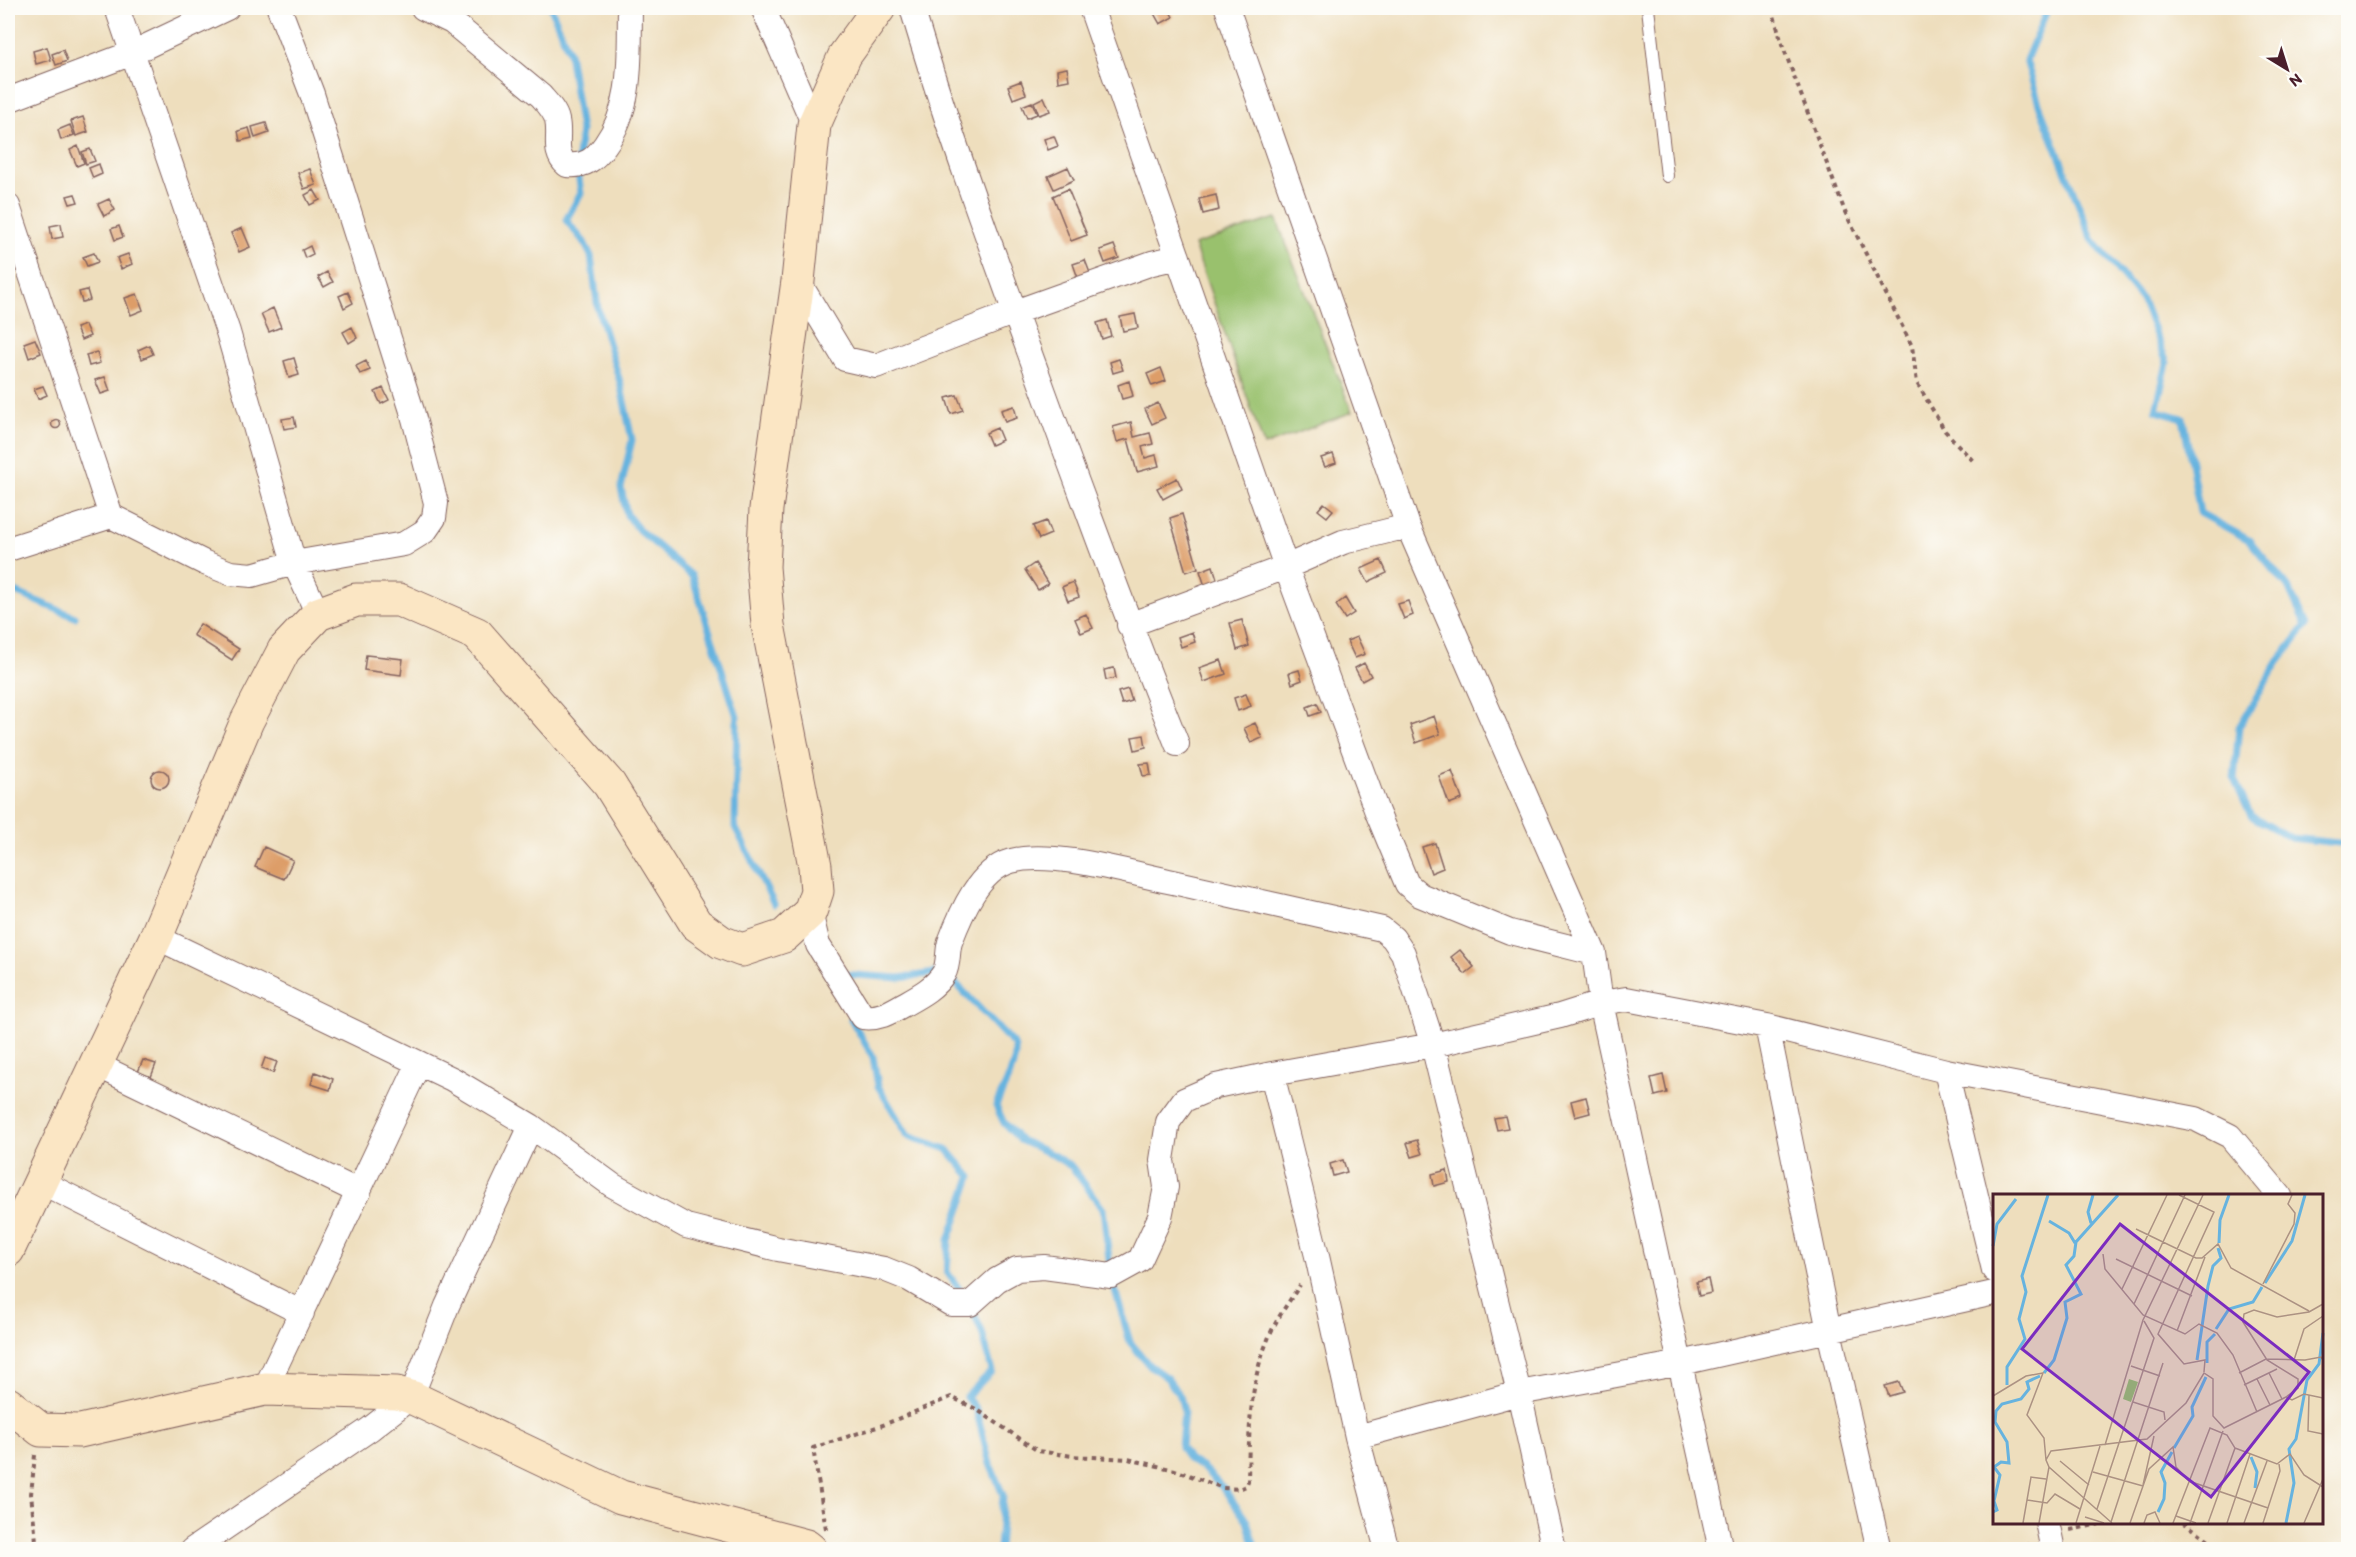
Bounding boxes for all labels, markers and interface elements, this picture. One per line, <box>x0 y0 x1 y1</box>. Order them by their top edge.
north arrow <box>2257 39 2317 99</box>
text: N <box>2286 70 2306 91</box>
inset map <box>1993 1194 2323 1524</box>

